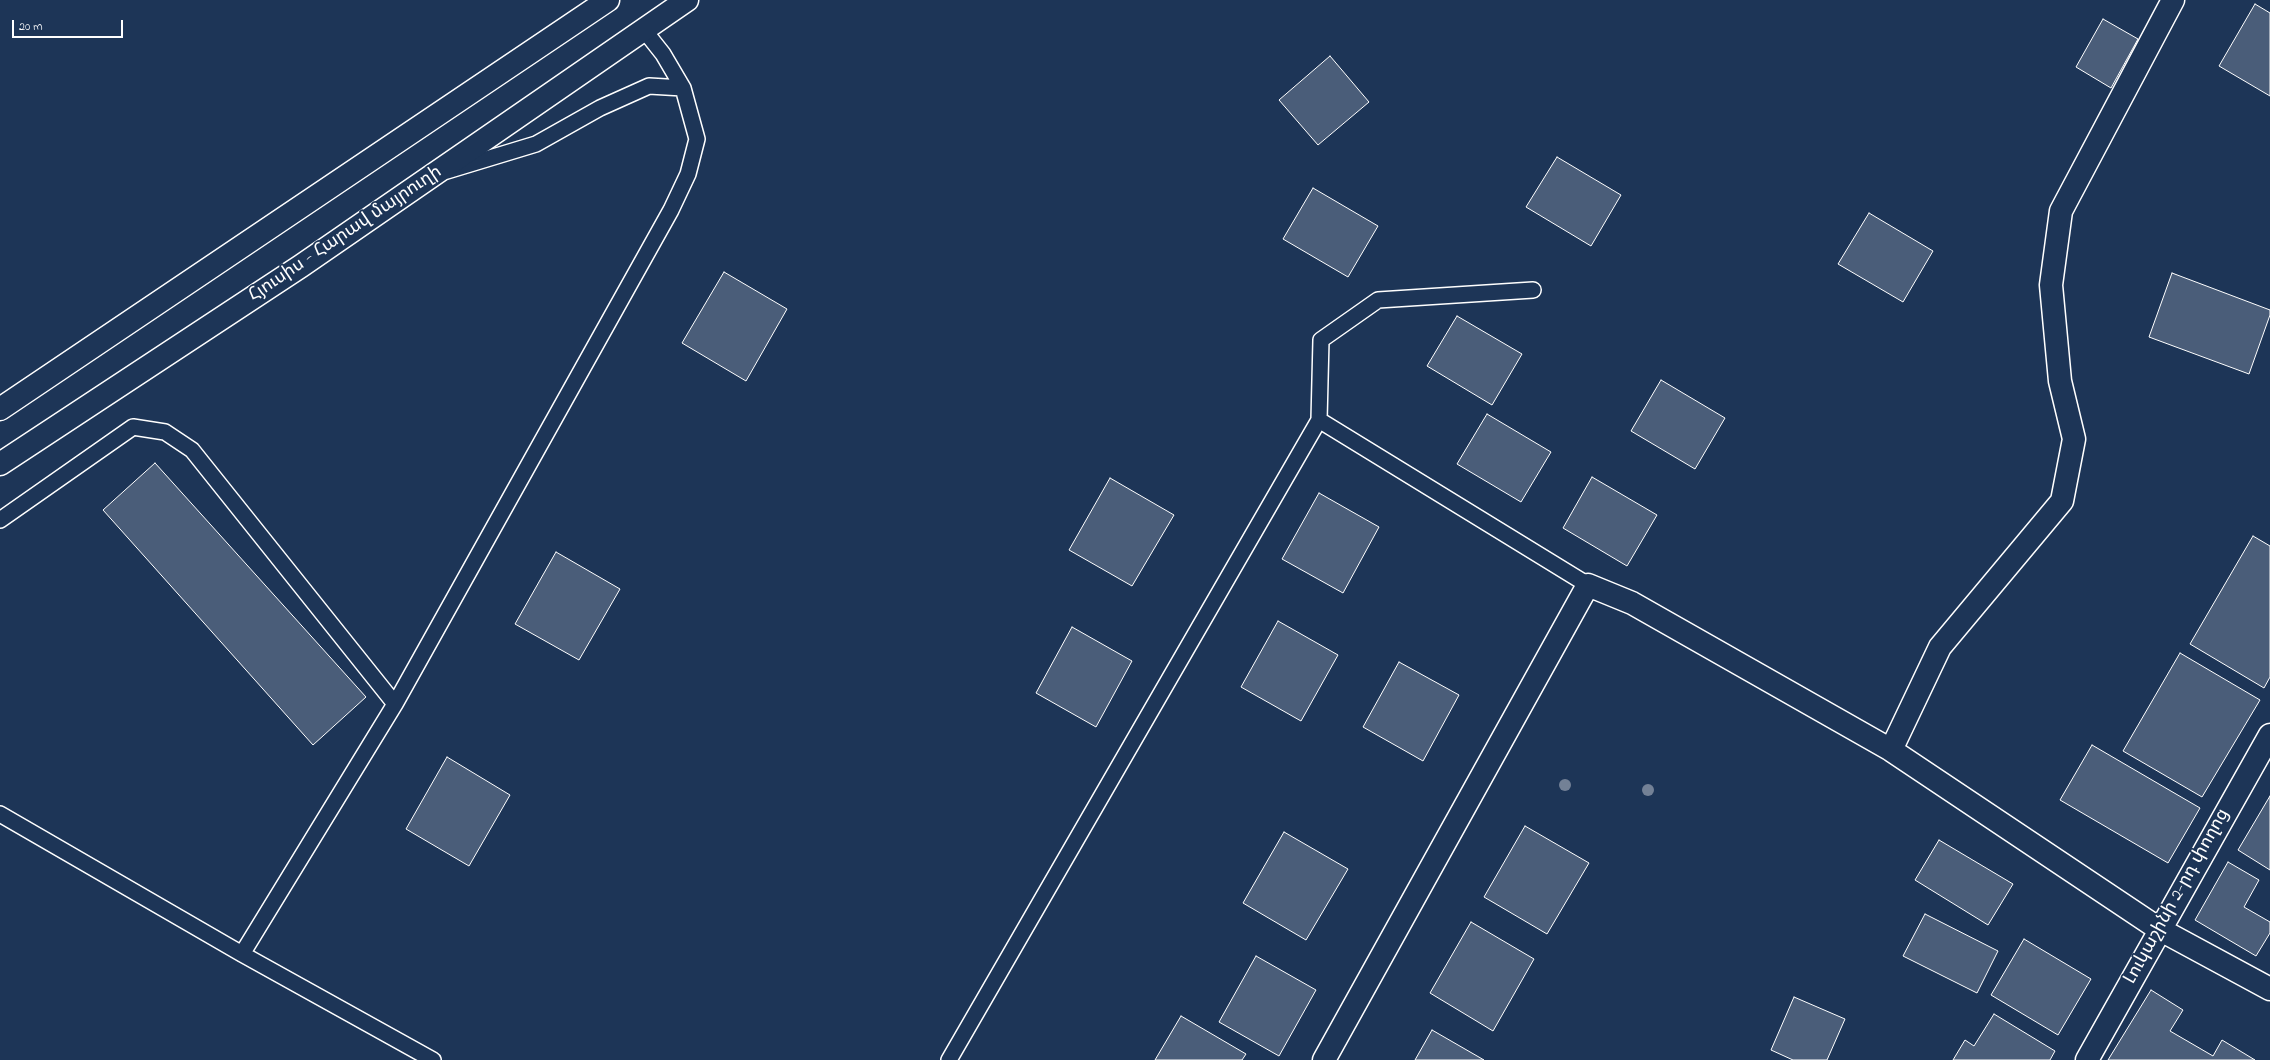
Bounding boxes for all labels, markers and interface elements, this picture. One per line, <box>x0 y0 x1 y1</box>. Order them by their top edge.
scale bar <box>14 12 125 38</box>
text: 20 m <box>19 18 42 36</box>
street label: Հյուսիս - Հարավ մայրուղի <box>245 162 447 308</box>
street label: Լուկաշինի 2-րդ փողոց <box>2121 806 2235 988</box>

